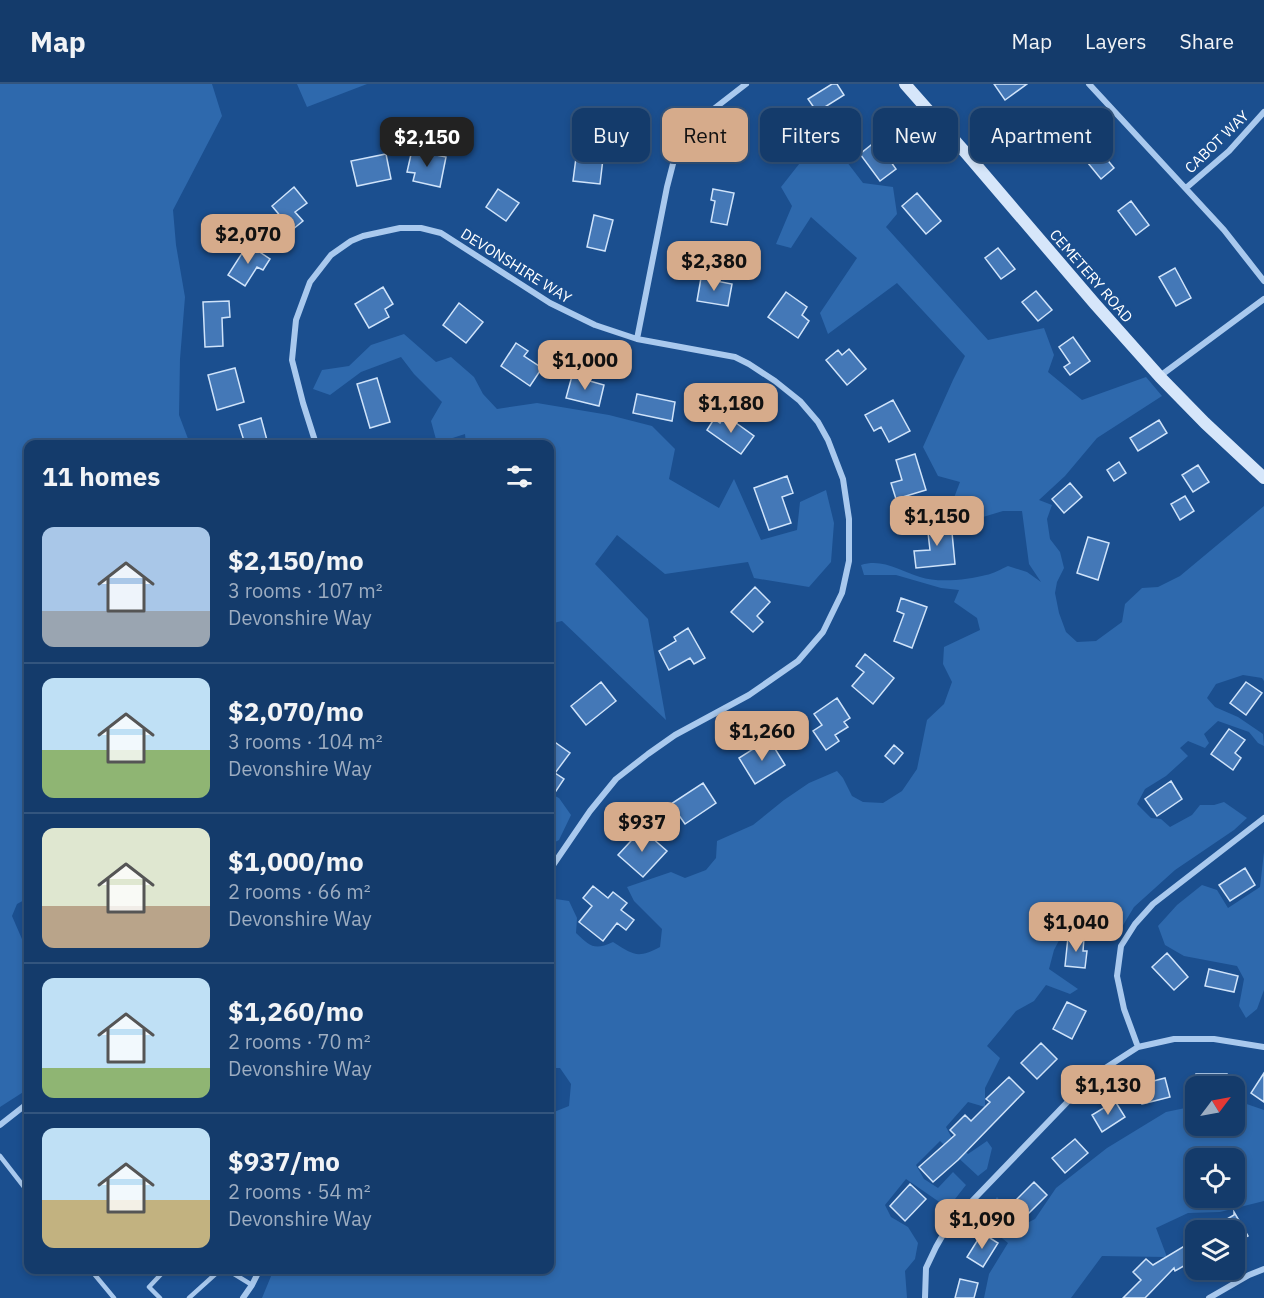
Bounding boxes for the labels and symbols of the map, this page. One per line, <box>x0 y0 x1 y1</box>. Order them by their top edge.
street label: CABOT WAY <box>1181 106 1253 177</box>
pin: $2,150 <box>378 117 476 168</box>
pin: $2,070 <box>199 214 297 265</box>
street label: DEVONSHIRE WAY <box>457 224 575 307</box>
street label: CEMETERY ROAD <box>1046 225 1137 326</box>
pin: $2,380 <box>665 241 763 292</box>
pin: $1,000 <box>536 340 634 391</box>
pin: $1,180 <box>682 383 780 434</box>
pin: $1,150 <box>888 496 986 547</box>
pin: $1,260 <box>713 711 811 762</box>
pin: $937 <box>606 802 678 853</box>
pin: $1,040 <box>1027 902 1125 953</box>
pin: $1,130 <box>1059 1065 1157 1116</box>
north arrow <box>1185 1076 1245 1136</box>
pin: $1,090 <box>933 1199 1031 1250</box>

